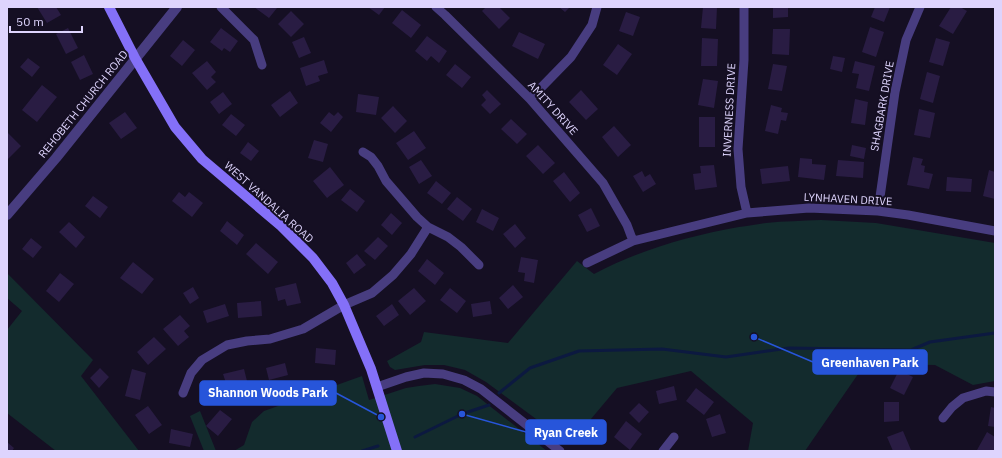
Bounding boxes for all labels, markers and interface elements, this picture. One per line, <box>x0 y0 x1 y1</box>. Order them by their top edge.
scale bar <box>10 8 82 34</box>
text: 50 m <box>16 14 44 29</box>
street label: REHOBETH CHURCH ROAD <box>35 47 131 161</box>
street label: SHAGBARK DRIVE <box>867 60 897 152</box>
street label: INVERNESS DRIVE <box>720 63 738 157</box>
street label: AMITY DRIVE <box>525 78 581 138</box>
street label: WEST VANDALIA ROAD <box>221 158 317 246</box>
street label: LYNHAVEN DRIVE <box>803 190 893 208</box>
callout: Greenhaven Park <box>813 350 927 374</box>
text: Greenhaven Park <box>821 355 919 370</box>
callout: Shannon Woods Park <box>200 381 336 405</box>
text: Shannon Woods Park <box>208 385 328 400</box>
callout: Ryan Creek <box>526 420 606 444</box>
text: Ryan Creek <box>534 425 598 440</box>

